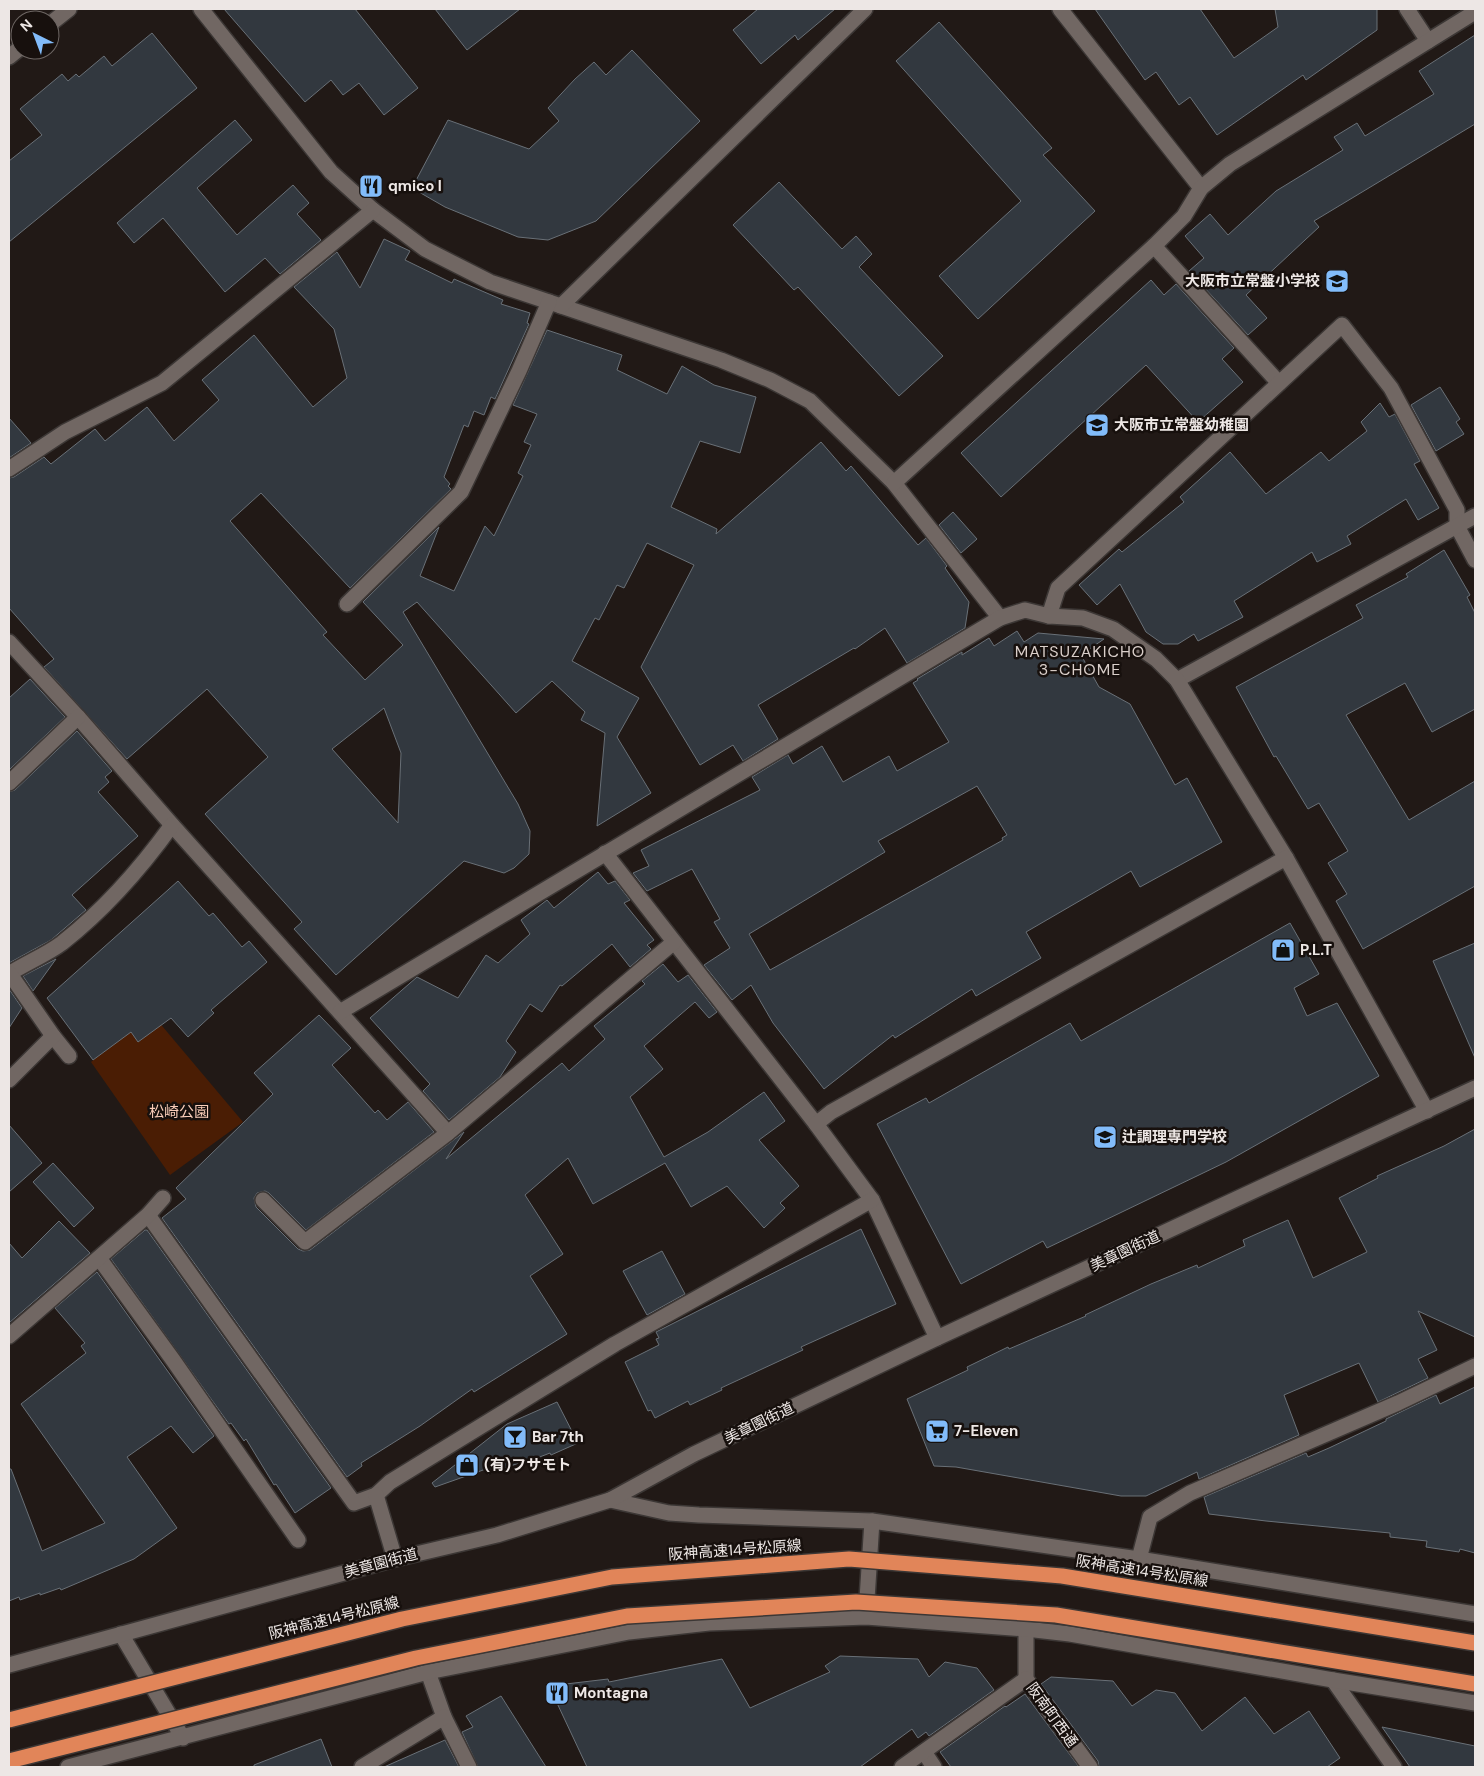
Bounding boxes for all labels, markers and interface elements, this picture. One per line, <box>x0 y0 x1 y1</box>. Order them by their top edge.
north arrow <box>10 10 60 60</box>
text: N <box>16 15 36 35</box>
restaurant icon: qmico l <box>358 173 384 199</box>
place label: qmico l <box>388 176 442 196</box>
school or university icon: 大阪市立常盤小学校 <box>1324 268 1350 294</box>
place label: 大阪市立常盤小学校 <box>1185 271 1320 291</box>
school or university icon: 大阪市立常盤幼稚園 <box>1084 412 1110 438</box>
place label: 大阪市立常盤幼稚園 <box>1114 415 1249 435</box>
district label: MATSUZAKICHO 3-CHOME <box>1015 641 1145 680</box>
shop icon: P.L.T <box>1270 937 1296 963</box>
place label: P.L.T <box>1300 940 1332 960</box>
park label: 松崎公園 <box>149 1102 209 1122</box>
school or university icon: 辻調理専門学校 <box>1092 1124 1118 1150</box>
place label: 辻調理専門学校 <box>1122 1127 1227 1147</box>
street label: 美章園街道 <box>1087 1226 1163 1276</box>
street label: 美章園街道 <box>721 1398 797 1448</box>
supermarket icon: 7-Eleven <box>924 1418 950 1444</box>
place label: 7-Eleven <box>954 1421 1018 1441</box>
bar icon: Bar 7th <box>502 1424 528 1450</box>
place label: Bar 7th <box>532 1427 584 1447</box>
shop icon: (有)フサモト <box>454 1452 480 1478</box>
place label: (有)フサモト <box>484 1455 571 1475</box>
street label: 阪神高速14号松原線 <box>668 1535 802 1565</box>
street label: 美章園街道 <box>342 1544 420 1582</box>
street label: 阪神高速14号松原線 <box>1074 1551 1210 1591</box>
street label: 阪神高速14号松原線 <box>267 1592 401 1644</box>
street label: 阪南町西通 <box>1022 1679 1082 1751</box>
restaurant icon: Montagna <box>544 1680 570 1706</box>
place label: Montagna <box>574 1683 648 1703</box>

